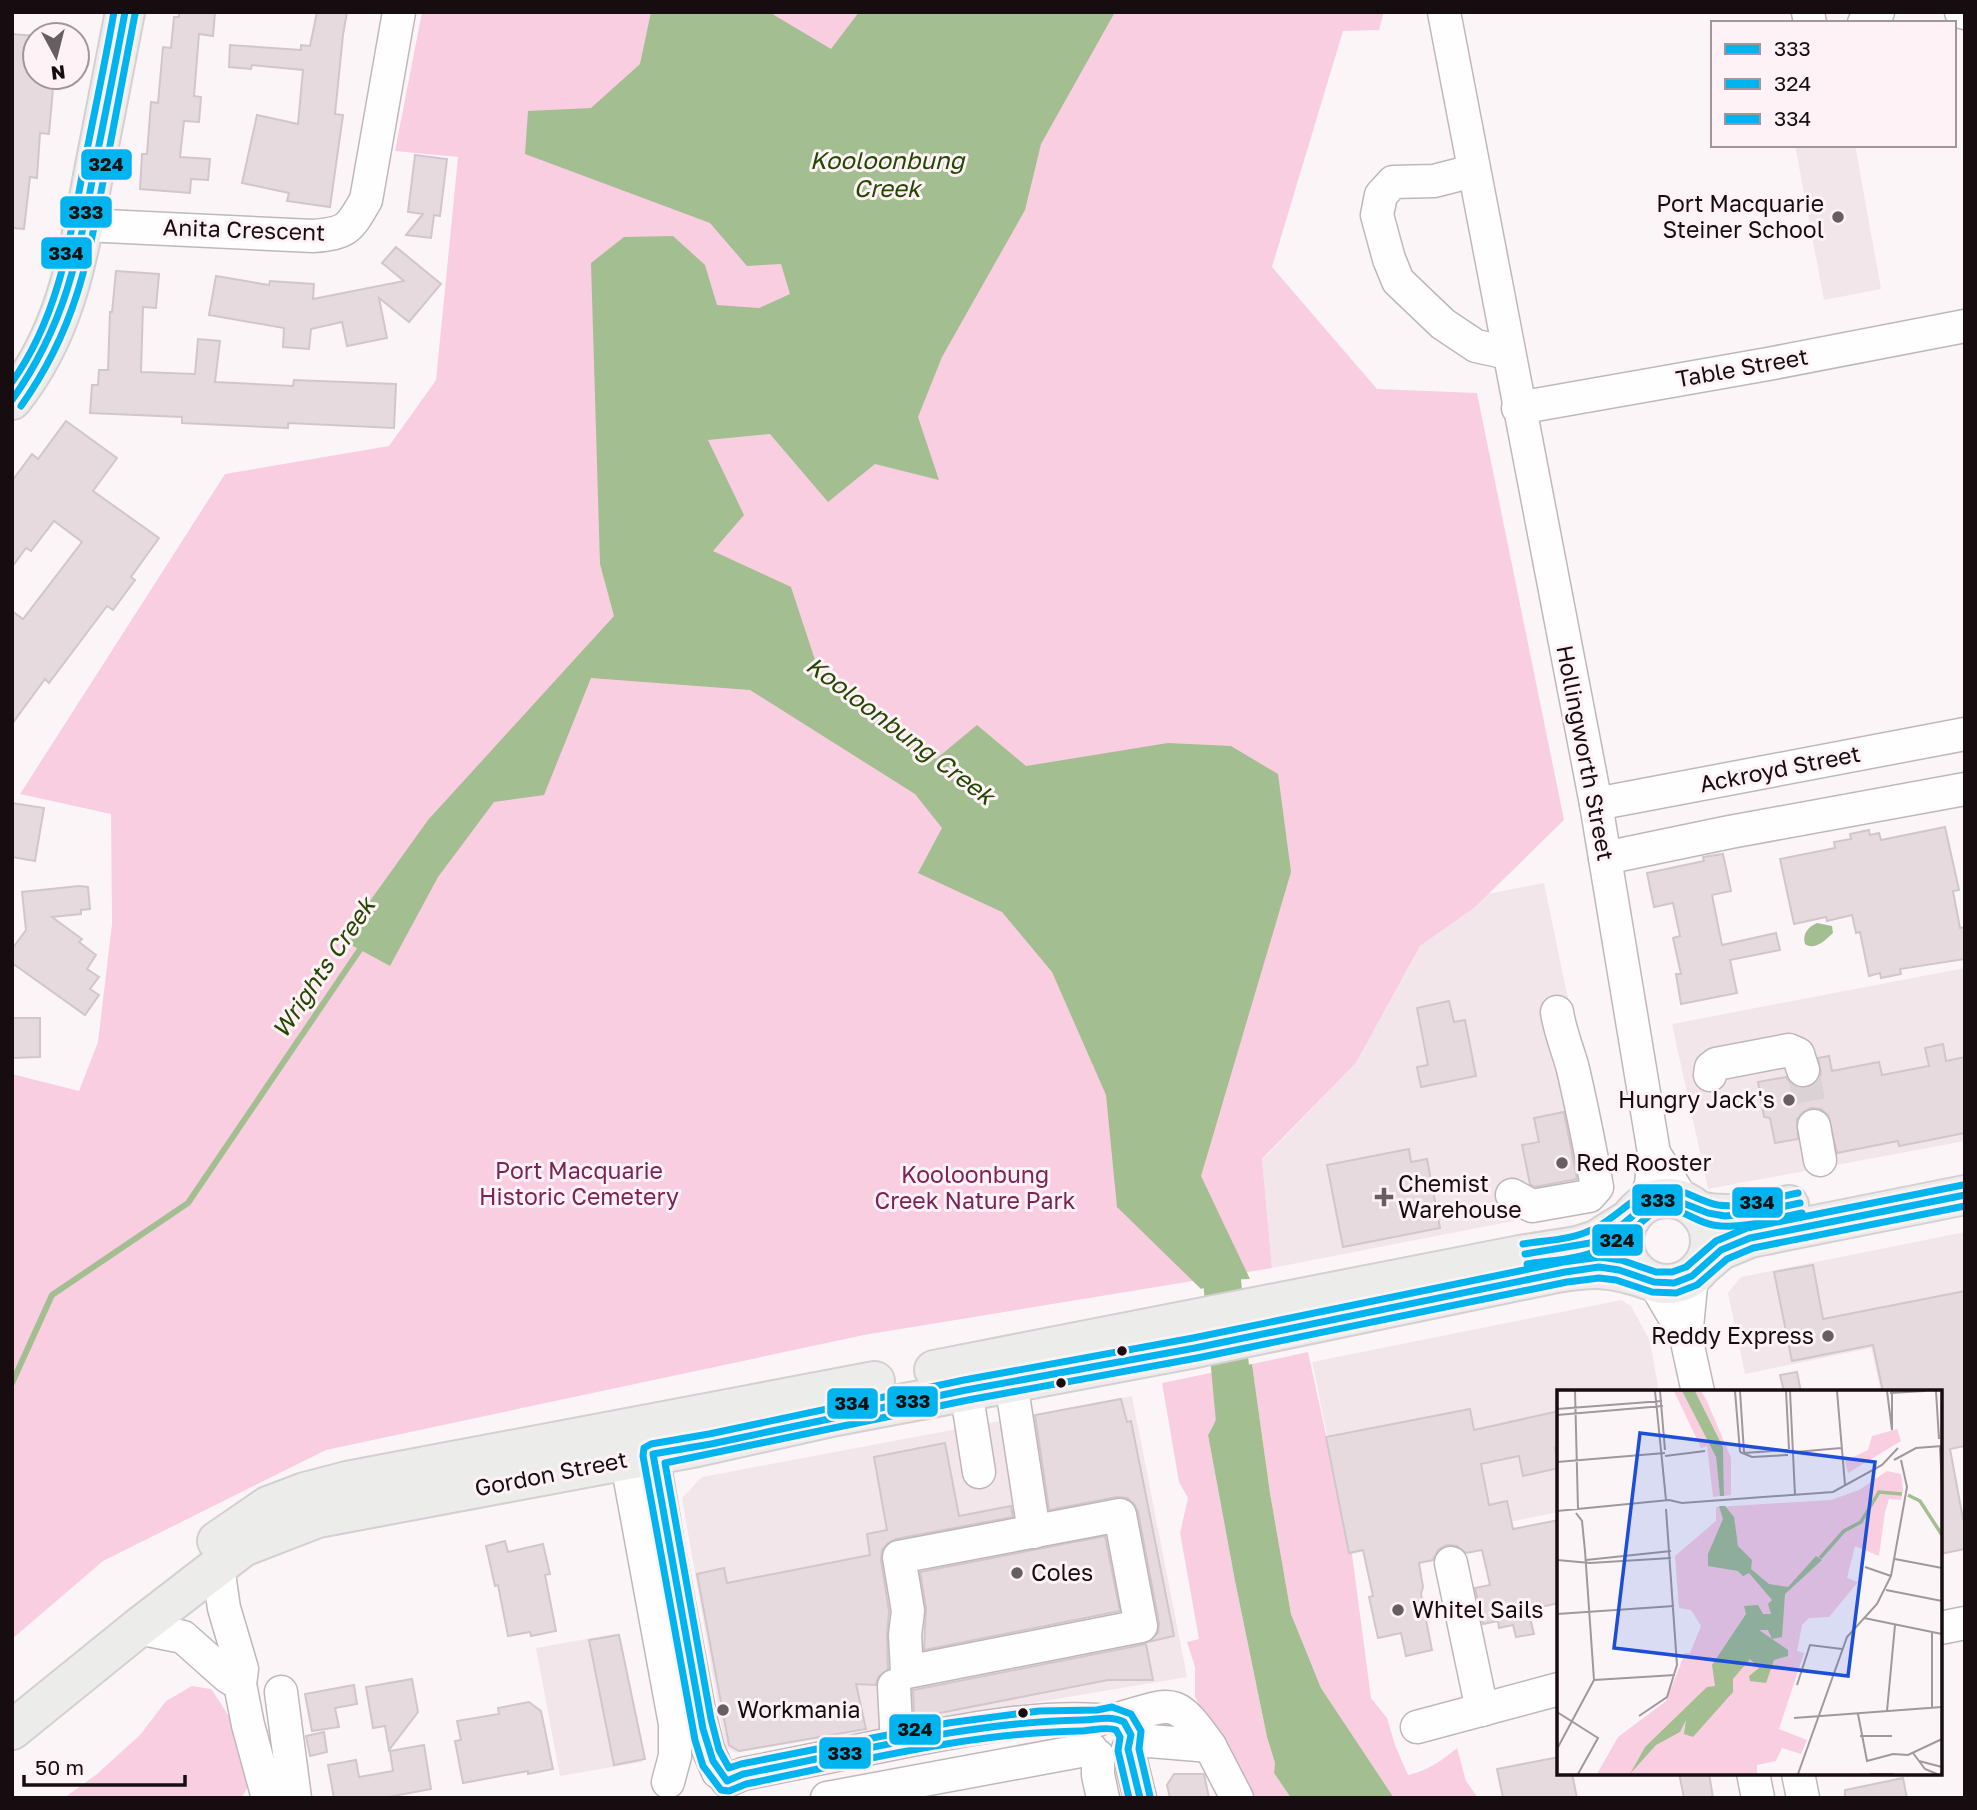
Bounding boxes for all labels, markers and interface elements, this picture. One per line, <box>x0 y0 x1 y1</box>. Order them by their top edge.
north arrow <box>21 21 91 91</box>
legend <box>1711 21 1956 147</box>
text: 333 <box>1774 35 1811 61</box>
text: N <box>50 61 67 86</box>
text: 324 <box>1774 70 1811 96</box>
text: 334 <box>1774 105 1811 131</box>
water label: Kooloonbung Creek <box>810 145 967 202</box>
line badge: 324 <box>80 148 133 181</box>
text: 324 <box>88 152 124 175</box>
place label: Port Macquarie Steiner School <box>1656 189 1824 243</box>
line badge: 333 <box>59 195 113 229</box>
text: 333 <box>69 200 103 223</box>
marker: Port Macquarie Steiner School <box>1830 209 1846 225</box>
street label: Anita Crescent <box>162 212 326 246</box>
line badge: 334 <box>40 236 93 270</box>
text: 334 <box>48 241 84 264</box>
street label: Table Street <box>1674 342 1810 392</box>
street label: Hollingworth Street <box>1551 643 1621 863</box>
water label: Kooloonbung Creek <box>801 650 1002 812</box>
street label: Ackroyd Street <box>1697 739 1863 797</box>
water label: Wrights Creek <box>265 890 382 1043</box>
place label: Hungry Jack's <box>1618 1085 1775 1113</box>
marker: Hungry Jack's <box>1781 1092 1797 1108</box>
place label: Red Rooster <box>1576 1148 1711 1176</box>
marker: Red Rooster <box>1554 1155 1570 1171</box>
park label: Port Macquarie Historic Cemetery <box>479 1156 679 1210</box>
park label: Kooloonbung Creek Nature Park <box>875 1160 1075 1214</box>
place label: Chemist Warehouse <box>1398 1169 1522 1223</box>
line badge: 333 <box>1631 1183 1684 1217</box>
line badge: 334 <box>1731 1186 1784 1219</box>
text: 333 <box>1641 1188 1675 1211</box>
marker: Chemist Warehouse <box>1376 1189 1392 1205</box>
text: 334 <box>1739 1190 1775 1213</box>
line badge: 324 <box>1591 1223 1644 1257</box>
text: 324 <box>1599 1228 1635 1251</box>
place label: Reddy Express <box>1651 1321 1814 1349</box>
marker: Reddy Express <box>1820 1328 1836 1344</box>
unlabelled marker <box>1115 1344 1129 1358</box>
unlabelled marker <box>1054 1376 1068 1390</box>
line badge: 333 <box>886 1385 939 1418</box>
line badge: 334 <box>826 1387 879 1420</box>
text: 333 <box>896 1389 930 1412</box>
inset map <box>1557 1390 1942 1775</box>
text: 334 <box>834 1391 870 1414</box>
street label: Gordon Street <box>472 1445 629 1502</box>
place label: Coles <box>1031 1558 1093 1586</box>
marker: Coles <box>1009 1565 1025 1581</box>
place label: Whitel Sails <box>1412 1595 1543 1623</box>
marker: Whitel Sails <box>1390 1602 1406 1618</box>
place label: Workmania <box>737 1695 861 1723</box>
marker: Workmania <box>715 1702 731 1718</box>
unlabelled marker <box>1016 1706 1030 1720</box>
line badge: 324 <box>888 1713 942 1746</box>
text: 324 <box>897 1717 933 1740</box>
line badge: 333 <box>818 1736 872 1770</box>
text: 333 <box>828 1741 862 1764</box>
scale bar <box>24 1744 186 1788</box>
text: 50 m <box>35 1754 84 1780</box>

